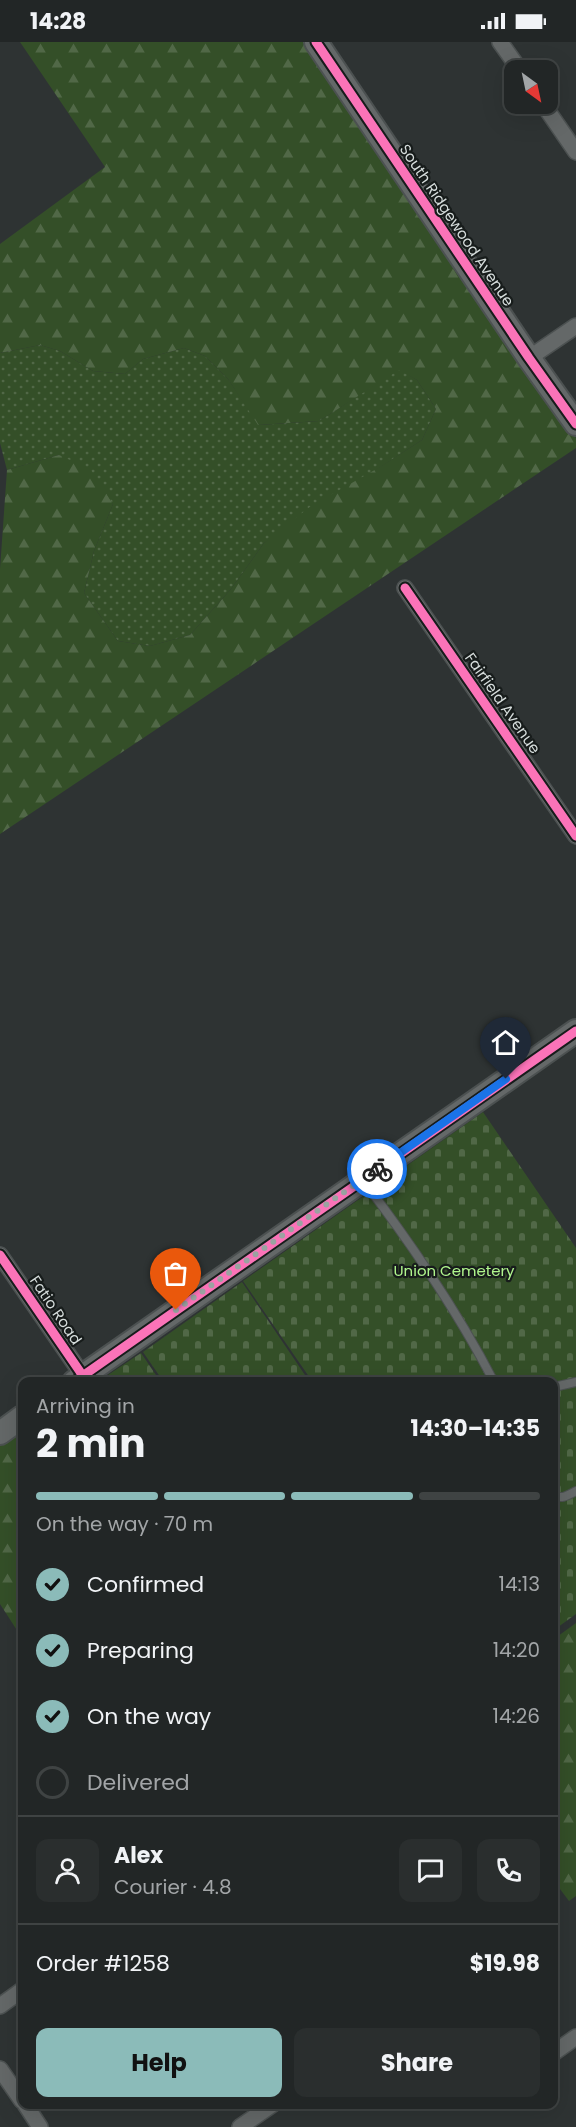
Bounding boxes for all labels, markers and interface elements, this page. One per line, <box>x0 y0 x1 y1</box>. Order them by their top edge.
text: 14:28 <box>30 6 86 37</box>
north arrow <box>504 60 558 114</box>
map controls <box>504 60 558 114</box>
street label: South Ridgewood Avenue <box>395 140 519 310</box>
street label: Fairfield Avenue <box>460 648 546 758</box>
pin <box>480 1017 531 1079</box>
icon: home <box>489 1026 522 1059</box>
courier <box>347 1139 407 1199</box>
icon: bike <box>361 1153 394 1186</box>
pin <box>150 1248 201 1310</box>
icon: bag <box>159 1257 192 1290</box>
park label: Union Cemetery <box>393 1260 515 1281</box>
street label: Fatio Road <box>25 1271 87 1349</box>
text: Arriving in <box>36 1392 135 1420</box>
text: 14:30–14:35 <box>411 1413 540 1444</box>
text: 2 min <box>36 1416 146 1471</box>
text: On the way · 70 m <box>36 1510 213 1538</box>
icon: check <box>36 1568 69 1601</box>
text: Confirmed <box>87 1569 204 1600</box>
text: 14:13 <box>499 1570 540 1598</box>
icon: check <box>36 1634 69 1667</box>
text: Preparing <box>87 1635 194 1666</box>
text: 14:20 <box>493 1636 540 1664</box>
icon: check <box>36 1700 69 1733</box>
text: On the way <box>87 1701 211 1732</box>
text: 14:26 <box>493 1702 540 1730</box>
text: Delivered <box>87 1767 190 1798</box>
button: person <box>36 1839 99 1902</box>
button: chat <box>399 1839 462 1902</box>
button: phone <box>477 1839 540 1902</box>
text: Alex <box>114 1840 163 1871</box>
text: Courier · 4.8 <box>114 1873 232 1901</box>
text: Order #1258 <box>36 1948 170 1979</box>
text: $19.98 <box>470 1948 540 1979</box>
button: Help <box>36 2028 282 2097</box>
button: Share <box>294 2028 540 2097</box>

